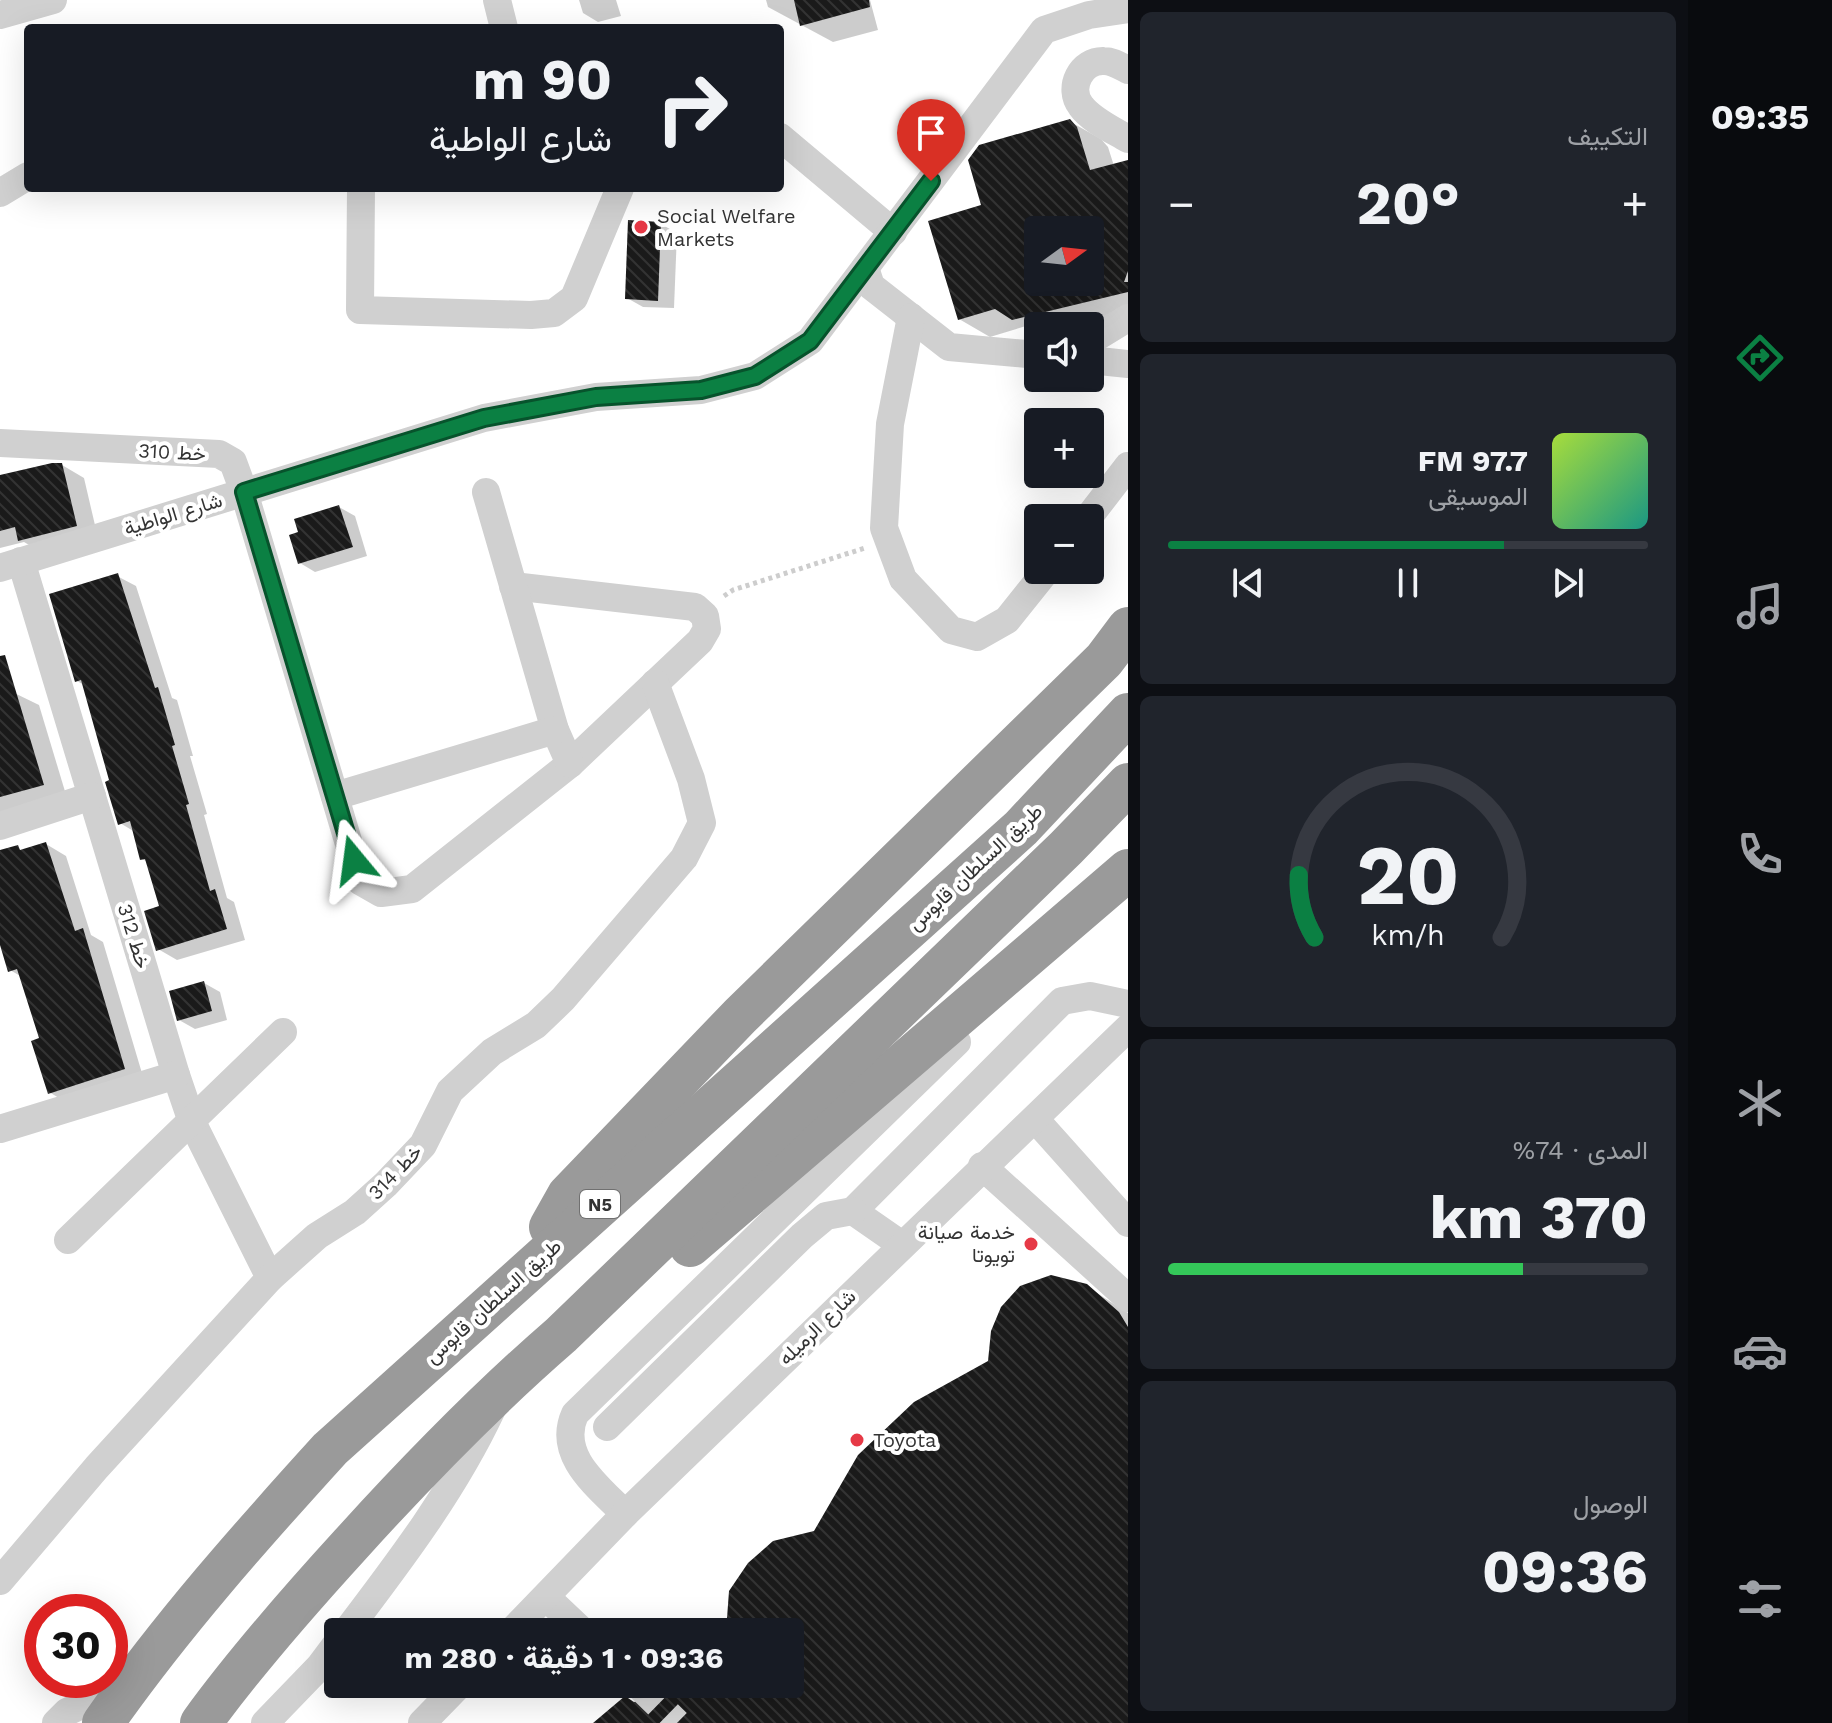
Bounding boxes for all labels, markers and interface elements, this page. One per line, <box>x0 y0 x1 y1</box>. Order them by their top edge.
text: 90 m <box>473 47 612 113</box>
icon: right <box>640 56 744 160</box>
text: 09:35 <box>1711 96 1809 138</box>
pin <box>897 99 965 181</box>
icon: arrive <box>909 111 953 155</box>
text: شارع الواطية <box>429 118 612 160</box>
text: التكييف <box>1567 121 1648 151</box>
text: 20° <box>1356 168 1460 239</box>
text: − <box>1168 178 1195 230</box>
text: + <box>1621 178 1648 230</box>
place label: Social Welfare Markets <box>657 204 796 251</box>
north arrow <box>1024 216 1104 296</box>
map controls <box>1024 216 1104 584</box>
marker: Social Welfare Markets <box>632 218 650 236</box>
button: sound <box>1024 312 1104 392</box>
icon: directions <box>1732 330 1788 386</box>
button: + <box>1024 408 1104 488</box>
street label: خط 310 <box>138 438 206 466</box>
text: 97.7 FM <box>1418 443 1528 478</box>
text: الموسيقى <box>1428 481 1528 511</box>
street label: شارع الواطية <box>121 488 226 542</box>
button: − <box>1024 504 1104 584</box>
icon: previous <box>1226 561 1270 605</box>
icon: pause <box>1386 561 1430 605</box>
icon: next <box>1546 561 1590 605</box>
icon: music <box>1732 578 1788 634</box>
street label: طريق السلطان قابوس <box>903 799 1048 936</box>
position arrow <box>312 818 396 902</box>
text: 20 <box>1356 826 1460 923</box>
icon: phone <box>1732 826 1788 882</box>
street label: خط 312 <box>113 901 155 971</box>
text: km/h <box>1371 918 1445 952</box>
icon: climate <box>1732 1075 1788 1131</box>
text: المدى · 74% <box>1513 1135 1648 1165</box>
street label: خط 314 <box>363 1139 427 1205</box>
text: 370 km <box>1430 1182 1648 1253</box>
road number: N5 <box>580 1190 620 1218</box>
place label: خدمة صيانة تويوتا <box>918 1220 1015 1268</box>
street label: طريق السلطان قابوس <box>420 1234 567 1369</box>
marker: خدمة صيانة تويوتا <box>1022 1235 1040 1253</box>
street label: شارع الرميله <box>773 1284 862 1371</box>
icon: car <box>1732 1323 1788 1379</box>
place label: Toyota <box>873 1428 936 1452</box>
marker: Toyota <box>848 1431 866 1449</box>
text: الوصول <box>1573 1489 1648 1519</box>
text: 09:36 <box>1482 1536 1648 1607</box>
icon: filters <box>1732 1571 1788 1627</box>
speed limit sign: 30 <box>24 1594 128 1698</box>
text: 09:36 · 1 دقيقة · 280 m <box>404 1640 724 1675</box>

